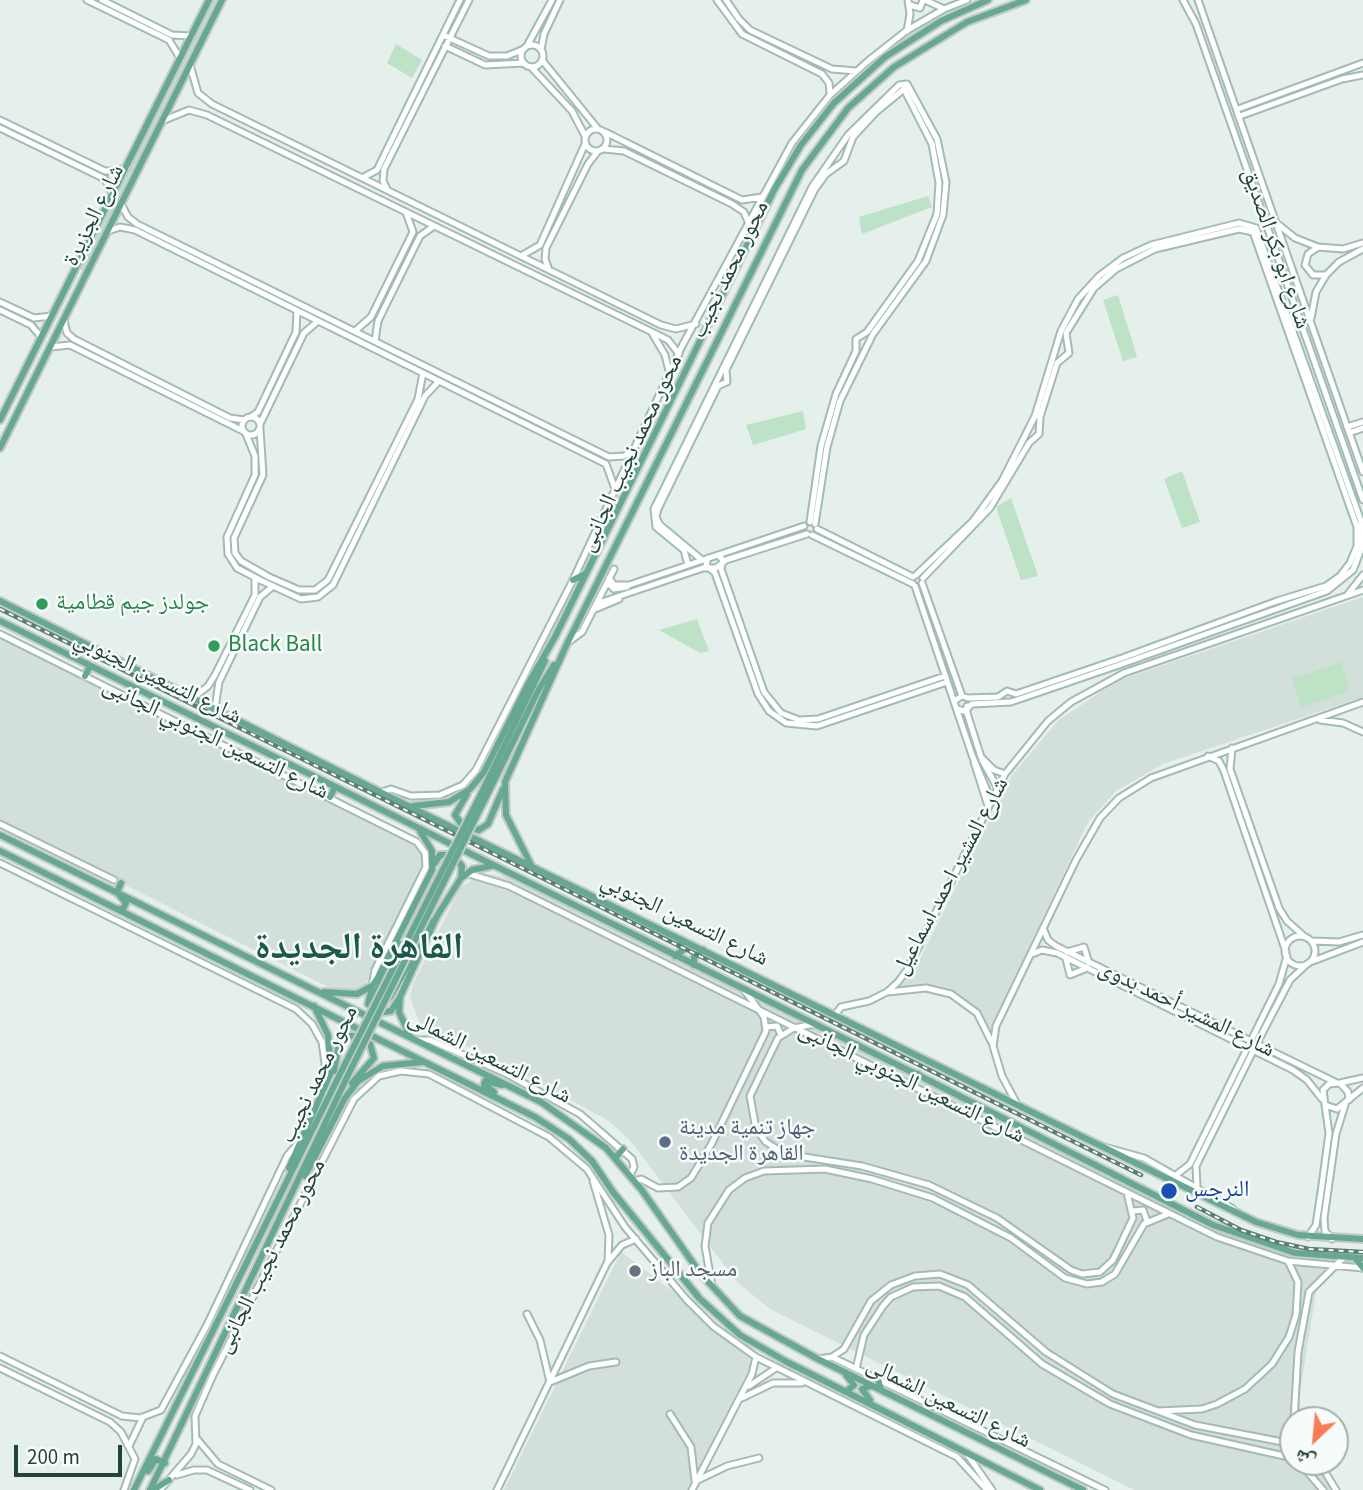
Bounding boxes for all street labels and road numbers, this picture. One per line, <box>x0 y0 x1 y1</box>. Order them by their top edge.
street label: شارع الجزيرة <box>59 161 131 271</box>
street label: شارع ابو بكر الصديق <box>1235 165 1315 333</box>
street label: محور محمد نجيب <box>686 197 776 343</box>
street label: محور محمد نجيب الجانبى <box>574 351 690 557</box>
street label: شارع التسعين الجنوبي <box>69 626 245 732</box>
street label: شارع التسعين الجنوبي الجانبى <box>97 673 333 807</box>
street label: شارع المشير احمد اسماعيل <box>888 773 1016 981</box>
street label: شارع التسعين الجنوبي <box>596 868 772 974</box>
street label: شارع المشير أحمد بدوى <box>1093 955 1279 1065</box>
street label: محور محمد نجيب <box>275 1002 365 1148</box>
street label: شارع التسعين الشمالى <box>403 1005 575 1111</box>
street label: شارع التسعين الجنوبي الجانبى <box>793 1017 1029 1151</box>
street label: محور محمد نجيب الجانبى <box>211 1155 333 1359</box>
street label: شارع التسعين الشمالى <box>861 1352 1035 1456</box>

